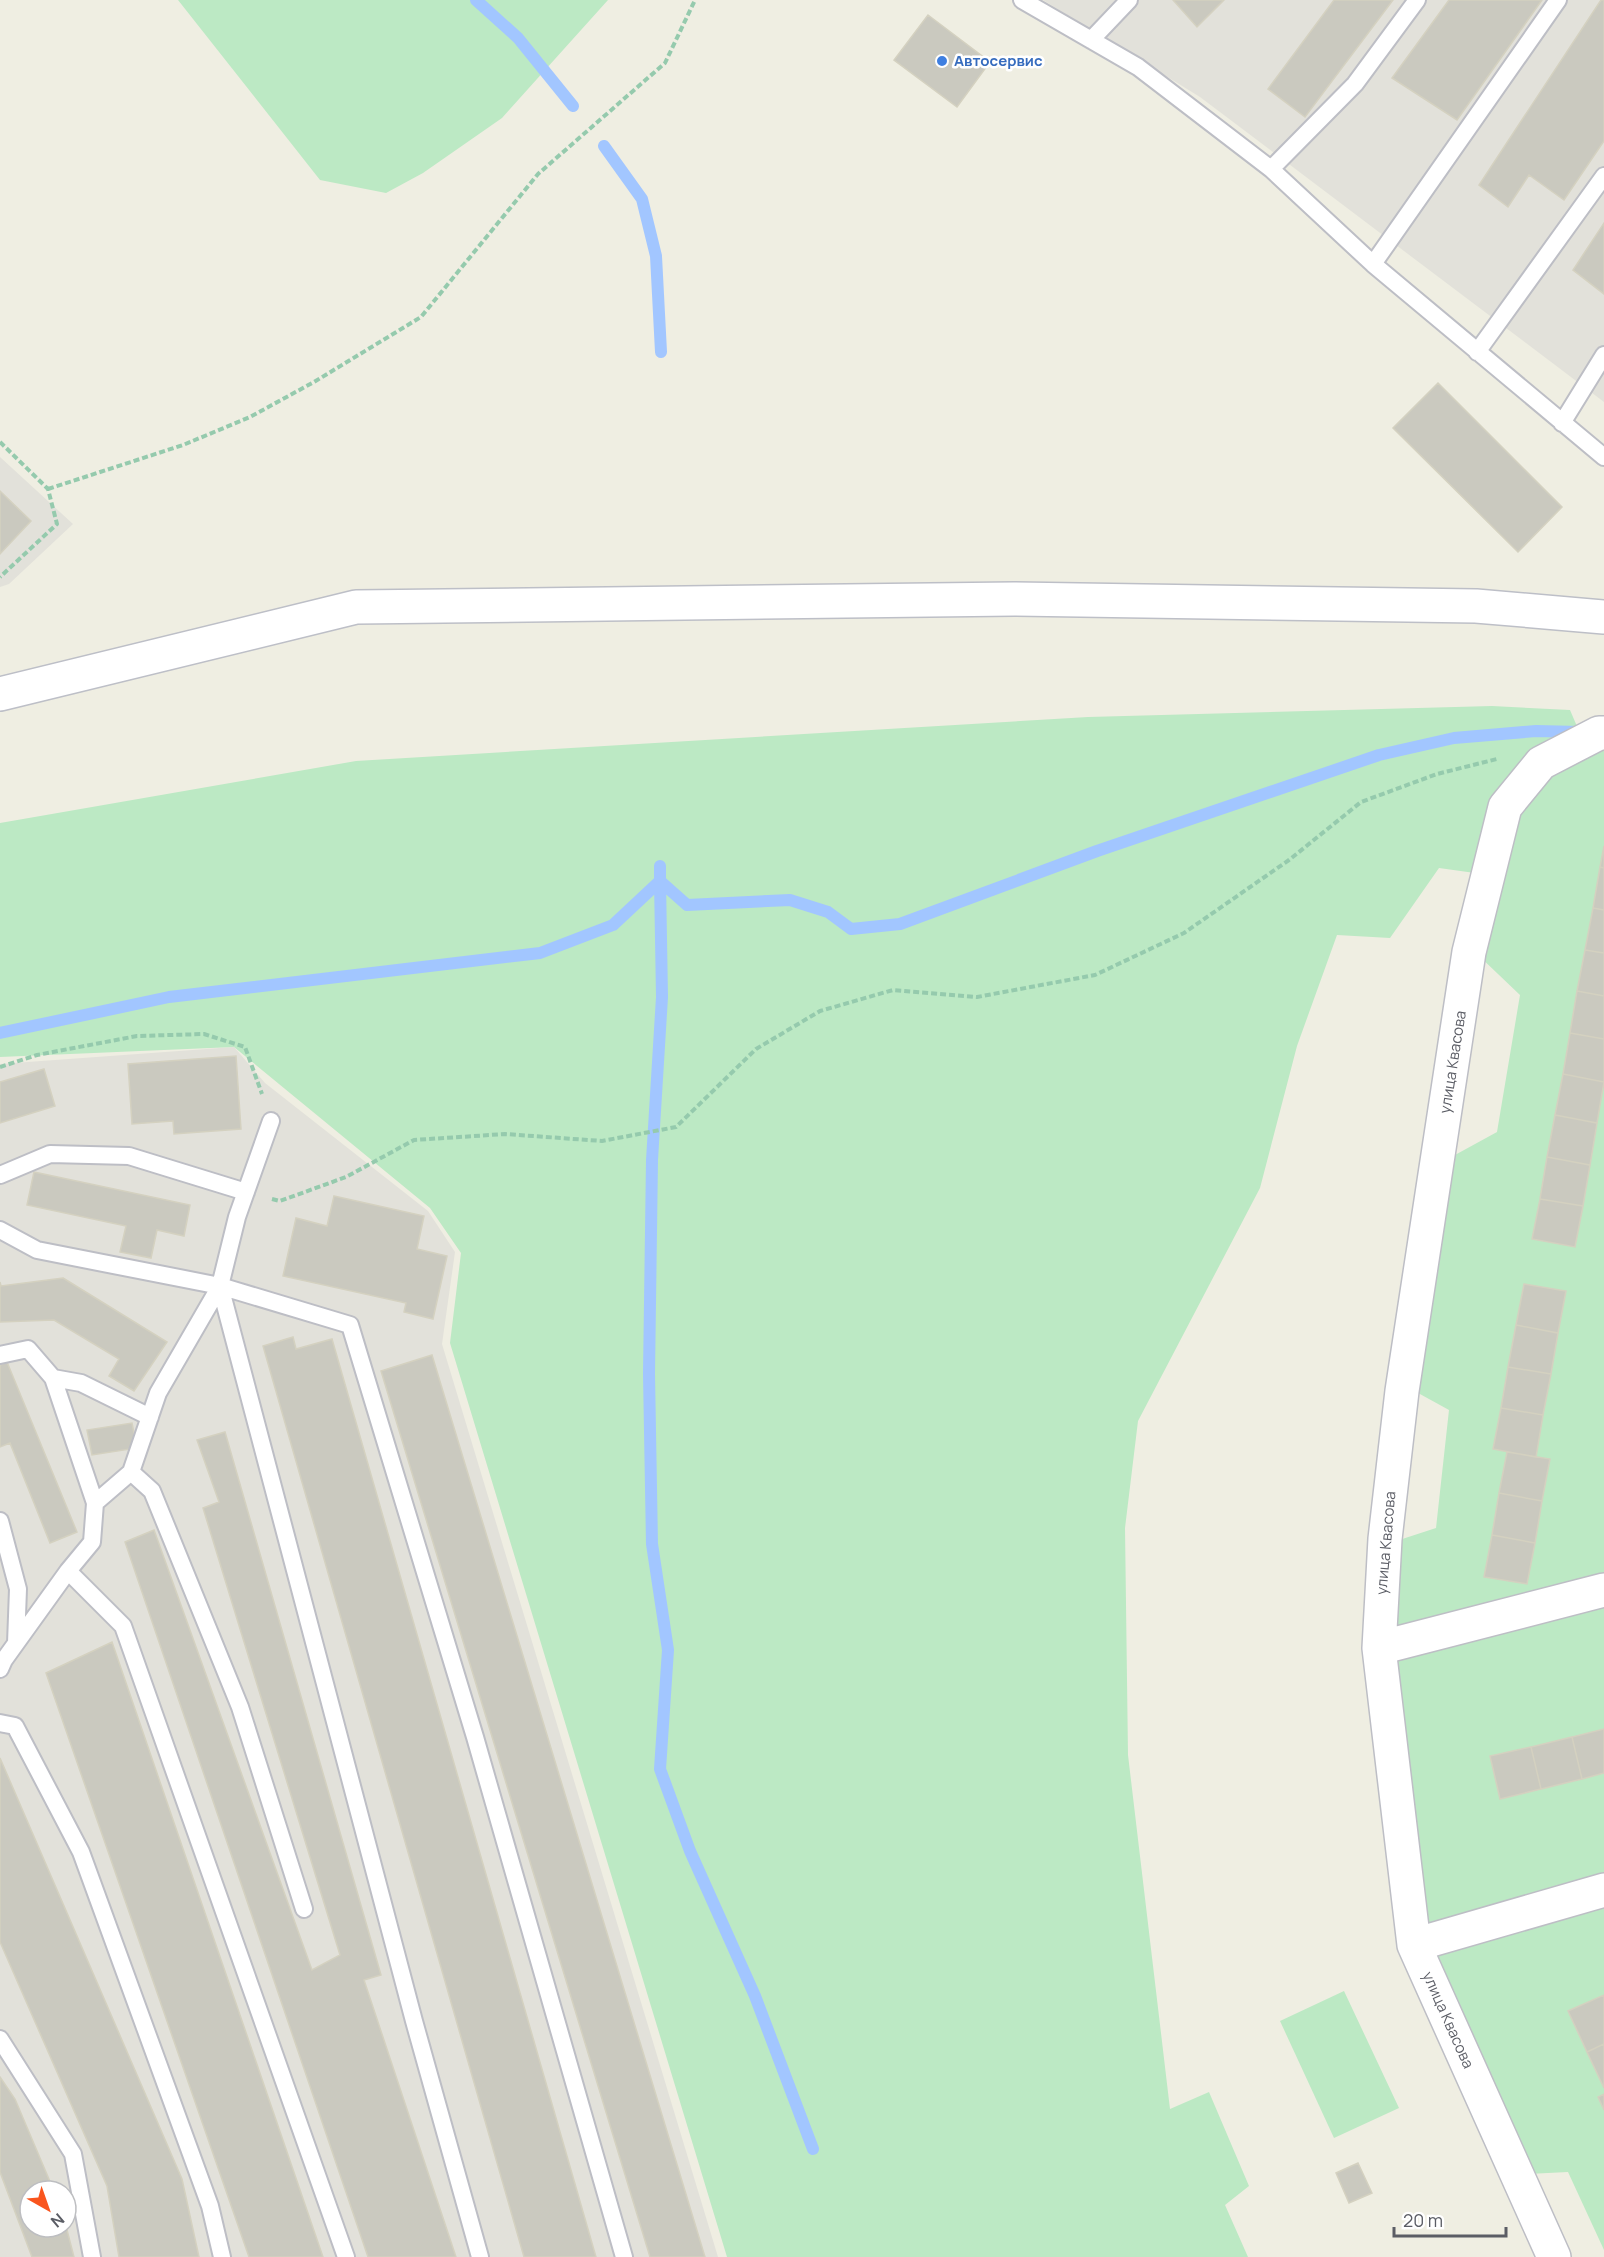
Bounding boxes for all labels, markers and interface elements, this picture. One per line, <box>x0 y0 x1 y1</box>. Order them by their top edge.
place label: Автосервис <box>954 50 1043 71</box>
marker: Автосервис <box>935 54 949 68</box>
street label: улица Квасова <box>1434 1009 1471 1115</box>
street label: улица Квасова <box>1371 1490 1400 1596</box>
street label: улица Квасова <box>1418 1968 1479 2072</box>
north arrow <box>18 2179 78 2239</box>
scale bar <box>1394 2200 1506 2238</box>
text: N <box>46 2208 69 2233</box>
text: 20 m <box>1403 2208 1443 2232</box>

